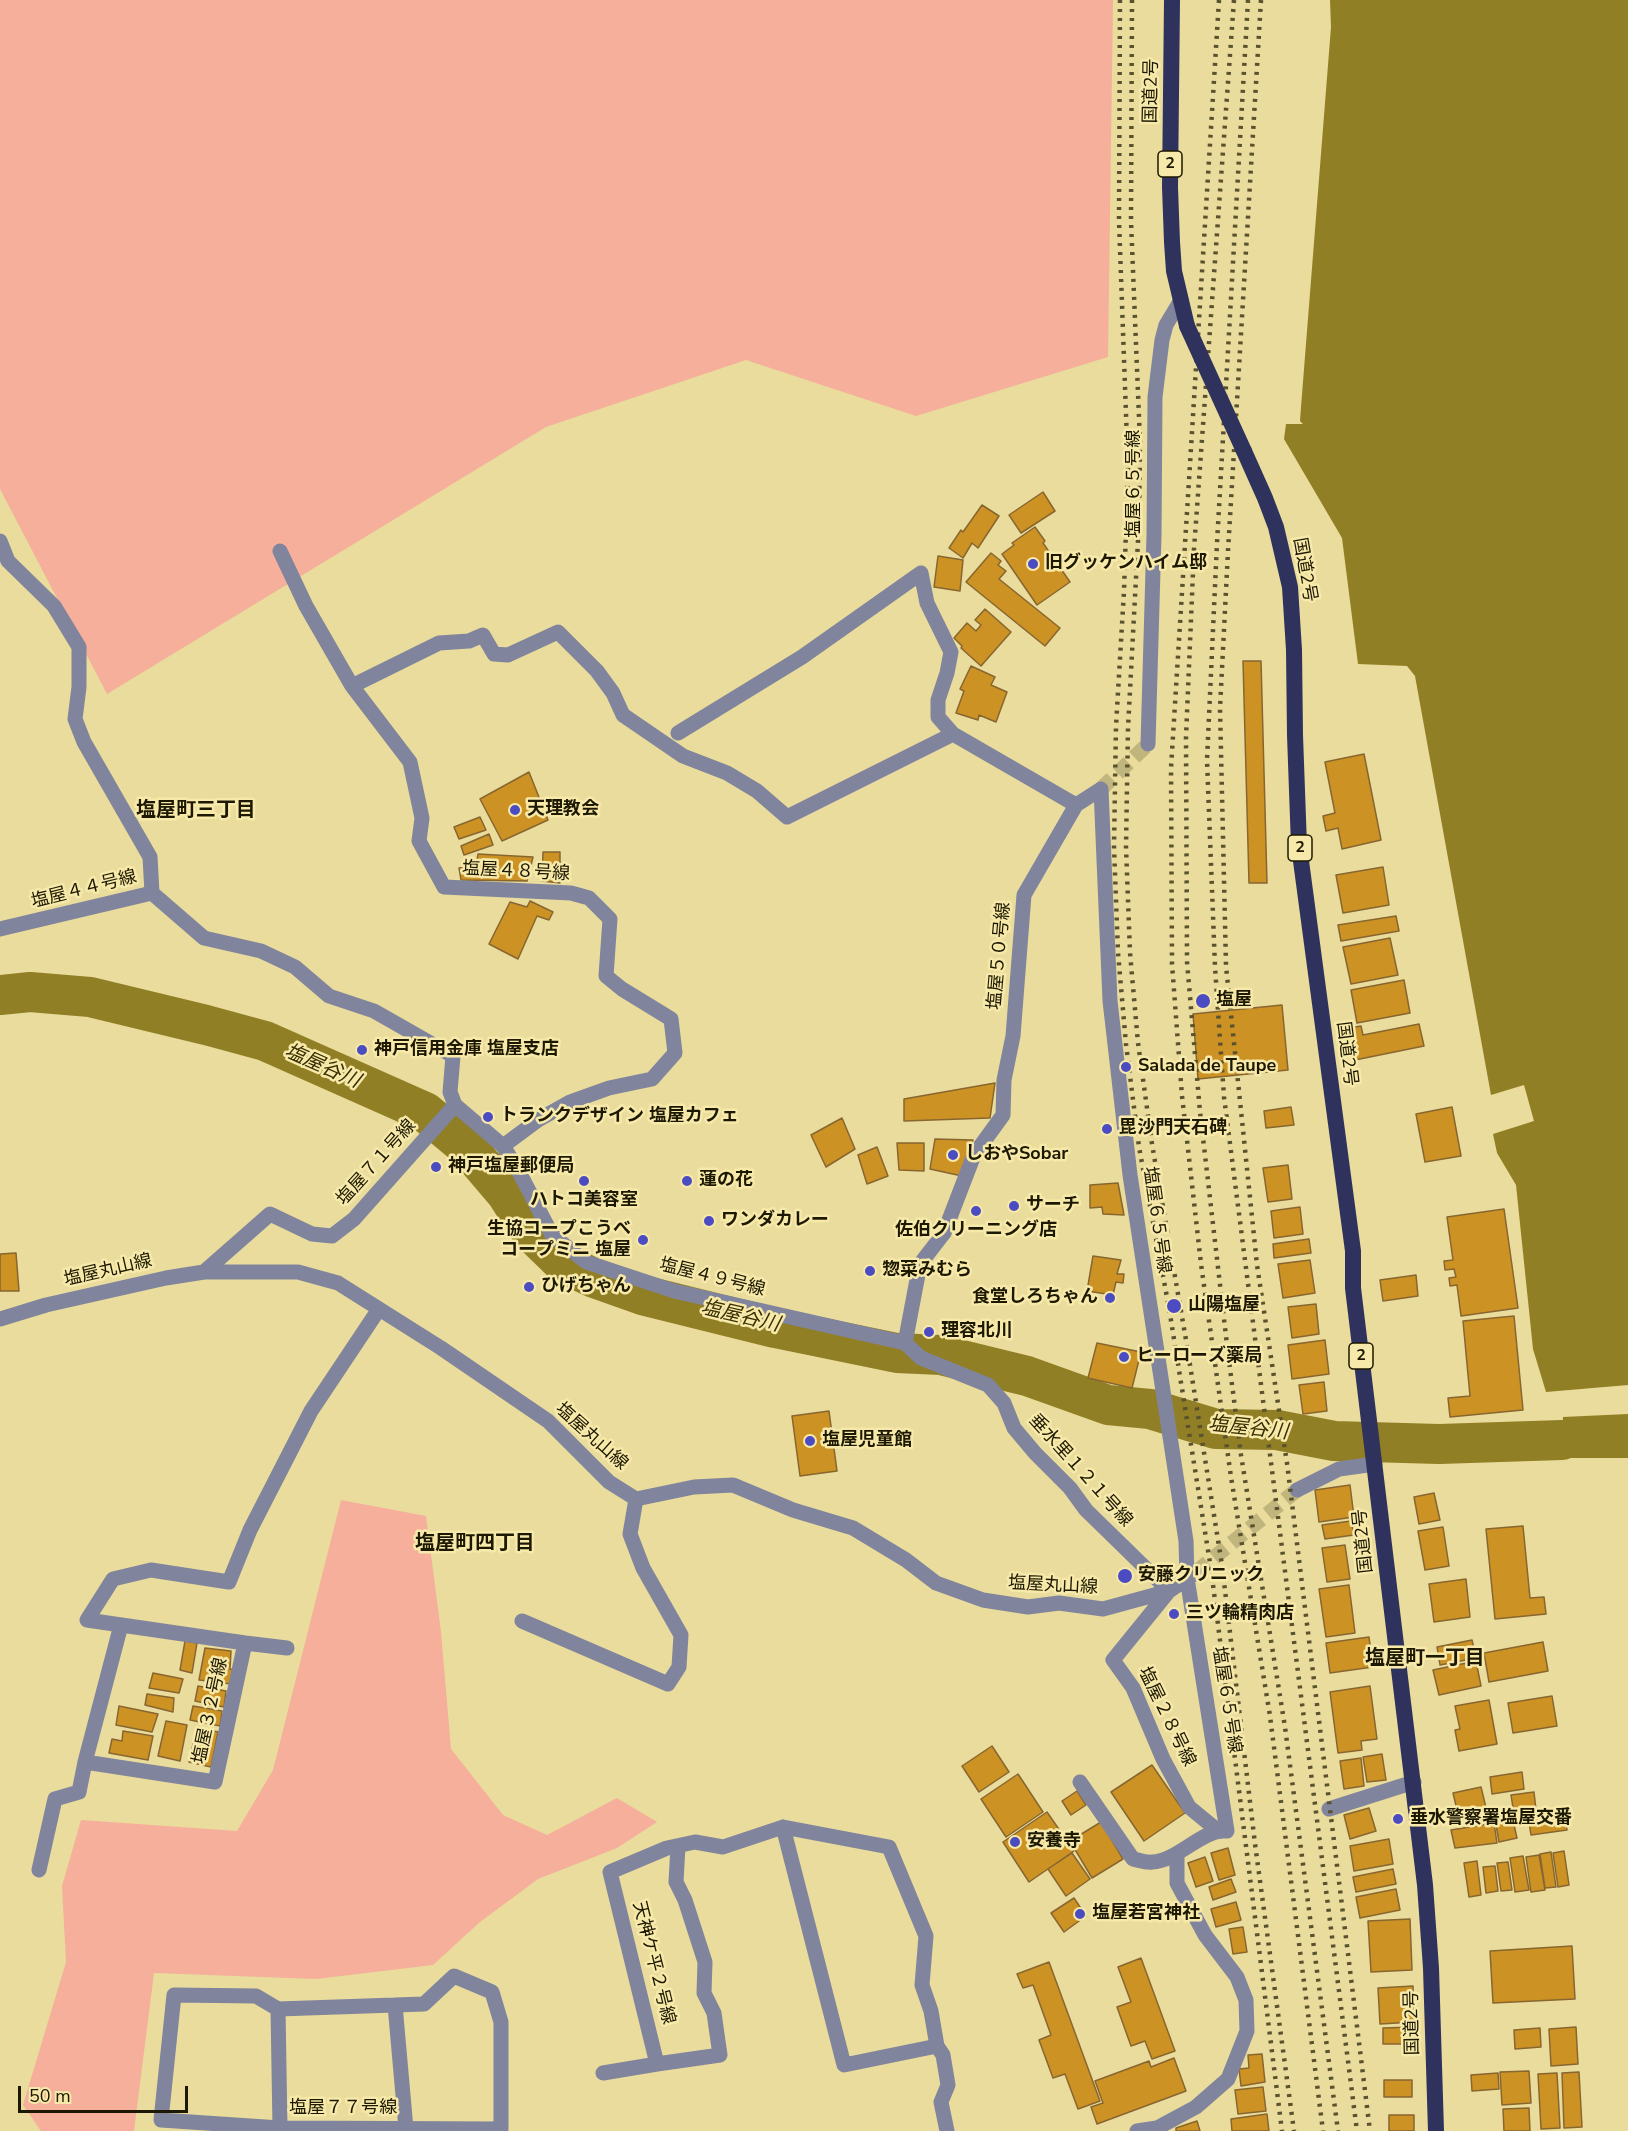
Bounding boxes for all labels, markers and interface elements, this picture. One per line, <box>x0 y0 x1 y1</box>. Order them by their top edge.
street label: 国道2号 <box>1141 58 1163 124</box>
road number: 2 <box>1158 151 1182 177</box>
street label: 塩屋６５号線 <box>1124 430 1146 538</box>
street label: 国道2号 <box>1288 536 1320 604</box>
place label: 旧グッケンハイム邸 <box>1045 553 1207 575</box>
marker: 旧グッケンハイム邸 <box>1026 557 1040 571</box>
district label: 塩屋町三丁目 <box>136 799 256 823</box>
place label: 天理教会 <box>527 799 599 821</box>
marker: 天理教会 <box>508 803 522 817</box>
road number: 2 <box>1288 835 1312 861</box>
street label: 塩屋４８号線 <box>462 858 570 886</box>
street label: 塩屋４４号線 <box>29 866 139 914</box>
street label: 塩屋５０号線 <box>985 901 1015 1011</box>
place label: 塩屋 <box>1216 990 1252 1012</box>
marker: 塩屋 <box>1194 992 1212 1010</box>
street label: 国道2号 <box>1331 1021 1361 1087</box>
place label: 神戸信用金庫 塩屋支店 <box>374 1039 559 1061</box>
water label: 塩屋谷川 <box>281 1040 363 1094</box>
marker: 神戸信用金庫 塩屋支店 <box>355 1043 369 1057</box>
place label: Salada de Taupe <box>1138 1056 1276 1078</box>
marker: Salada de Taupe <box>1119 1060 1133 1074</box>
place label: トランクデザイン 塩屋カフェ <box>500 1106 739 1128</box>
marker: トランクデザイン 塩屋カフェ <box>481 1110 495 1124</box>
street label: 塩屋７１号線 <box>333 1116 421 1210</box>
place label: 毘沙門天石碑 <box>1119 1118 1227 1140</box>
marker: 毘沙門天石碑 <box>1100 1122 1114 1136</box>
place label: しおやSobar <box>965 1144 1068 1166</box>
marker: しおやSobar <box>946 1148 960 1162</box>
place label: 神戸塩屋郵便局 <box>448 1156 574 1178</box>
marker: 神戸塩屋郵便局 <box>429 1160 443 1174</box>
street label: 塩屋６５号線 <box>1138 1165 1174 1275</box>
place label: 蓮の花 <box>699 1170 753 1192</box>
marker: ハトコ美容室 <box>577 1174 591 1188</box>
marker: 蓮の花 <box>680 1174 694 1188</box>
place label: ハトコ美容室 <box>530 1190 638 1212</box>
place label: サーチ <box>1026 1195 1080 1217</box>
marker: サーチ <box>1007 1199 1021 1213</box>
marker: 佐伯クリーニング店 <box>969 1204 983 1218</box>
place label: ワンダカレー <box>721 1210 829 1232</box>
marker: ワンダカレー <box>702 1214 716 1228</box>
place label: 生協コープこうべ コープミニ 塩屋 <box>487 1219 631 1262</box>
place label: 佐伯クリーニング店 <box>895 1220 1057 1242</box>
marker: 生協コープこうべ コープミニ 塩屋 <box>636 1233 650 1247</box>
street label: 塩屋丸山線 <box>62 1250 154 1292</box>
street label: 塩屋４９号線 <box>657 1254 767 1302</box>
place label: 惣菜みむら <box>882 1260 972 1282</box>
marker: 惣菜みむら <box>863 1264 877 1278</box>
place label: ひげちゃん <box>541 1276 631 1298</box>
marker: ひげちゃん <box>522 1280 536 1294</box>
place label: 食堂しろちゃん <box>972 1287 1098 1309</box>
marker: 食堂しろちゃん <box>1103 1291 1117 1305</box>
place label: 山陽塩屋 <box>1188 1295 1260 1317</box>
water label: 塩屋谷川 <box>698 1296 782 1338</box>
marker: 山陽塩屋 <box>1165 1297 1183 1315</box>
place label: 理容北川 <box>941 1321 1013 1343</box>
marker: 理容北川 <box>922 1325 936 1339</box>
road number: 2 <box>1349 1343 1373 1369</box>
place label: ヒーローズ薬局 <box>1136 1346 1262 1368</box>
marker: ヒーローズ薬局 <box>1117 1350 1131 1364</box>
street label: 塩屋丸山線 <box>550 1399 632 1475</box>
street label: 垂水里１２１号線 <box>1024 1410 1136 1532</box>
water label: 塩屋谷川 <box>1207 1413 1289 1445</box>
place label: 塩屋児童館 <box>822 1430 912 1452</box>
marker: 塩屋児童館 <box>803 1434 817 1448</box>
street label: 国道2号 <box>1350 1508 1378 1574</box>
district label: 塩屋町四丁目 <box>415 1532 535 1556</box>
place label: 安藤クリニック <box>1138 1565 1264 1587</box>
marker: 安藤クリニック <box>1116 1567 1134 1585</box>
street label: 塩屋丸山線 <box>1007 1573 1099 1599</box>
place label: 三ツ輪精肉店 <box>1186 1603 1294 1625</box>
marker: 三ツ輪精肉店 <box>1167 1607 1181 1621</box>
street label: 塩屋６５号線 <box>1207 1645 1245 1755</box>
district label: 塩屋町一丁目 <box>1365 1647 1485 1671</box>
street label: 塩屋３２号線 <box>189 1656 233 1766</box>
street label: 塩屋２８号線 <box>1133 1664 1199 1770</box>
place label: 垂水警察署塩屋交番 <box>1410 1808 1572 1830</box>
marker: 垂水警察署塩屋交番 <box>1391 1812 1405 1826</box>
place label: 安養寺 <box>1027 1831 1081 1853</box>
marker: 安養寺 <box>1008 1835 1022 1849</box>
street label: 天神ケ平２号線 <box>627 1899 679 2027</box>
place label: 塩屋若宮神社 <box>1092 1903 1200 1925</box>
marker: 塩屋若宮神社 <box>1073 1907 1087 1921</box>
street label: 国道2号 <box>1402 1990 1424 2056</box>
scale bar <box>21 2074 190 2112</box>
text: 50 m <box>29 2084 71 2108</box>
street label: 塩屋７７号線 <box>289 2098 397 2120</box>

